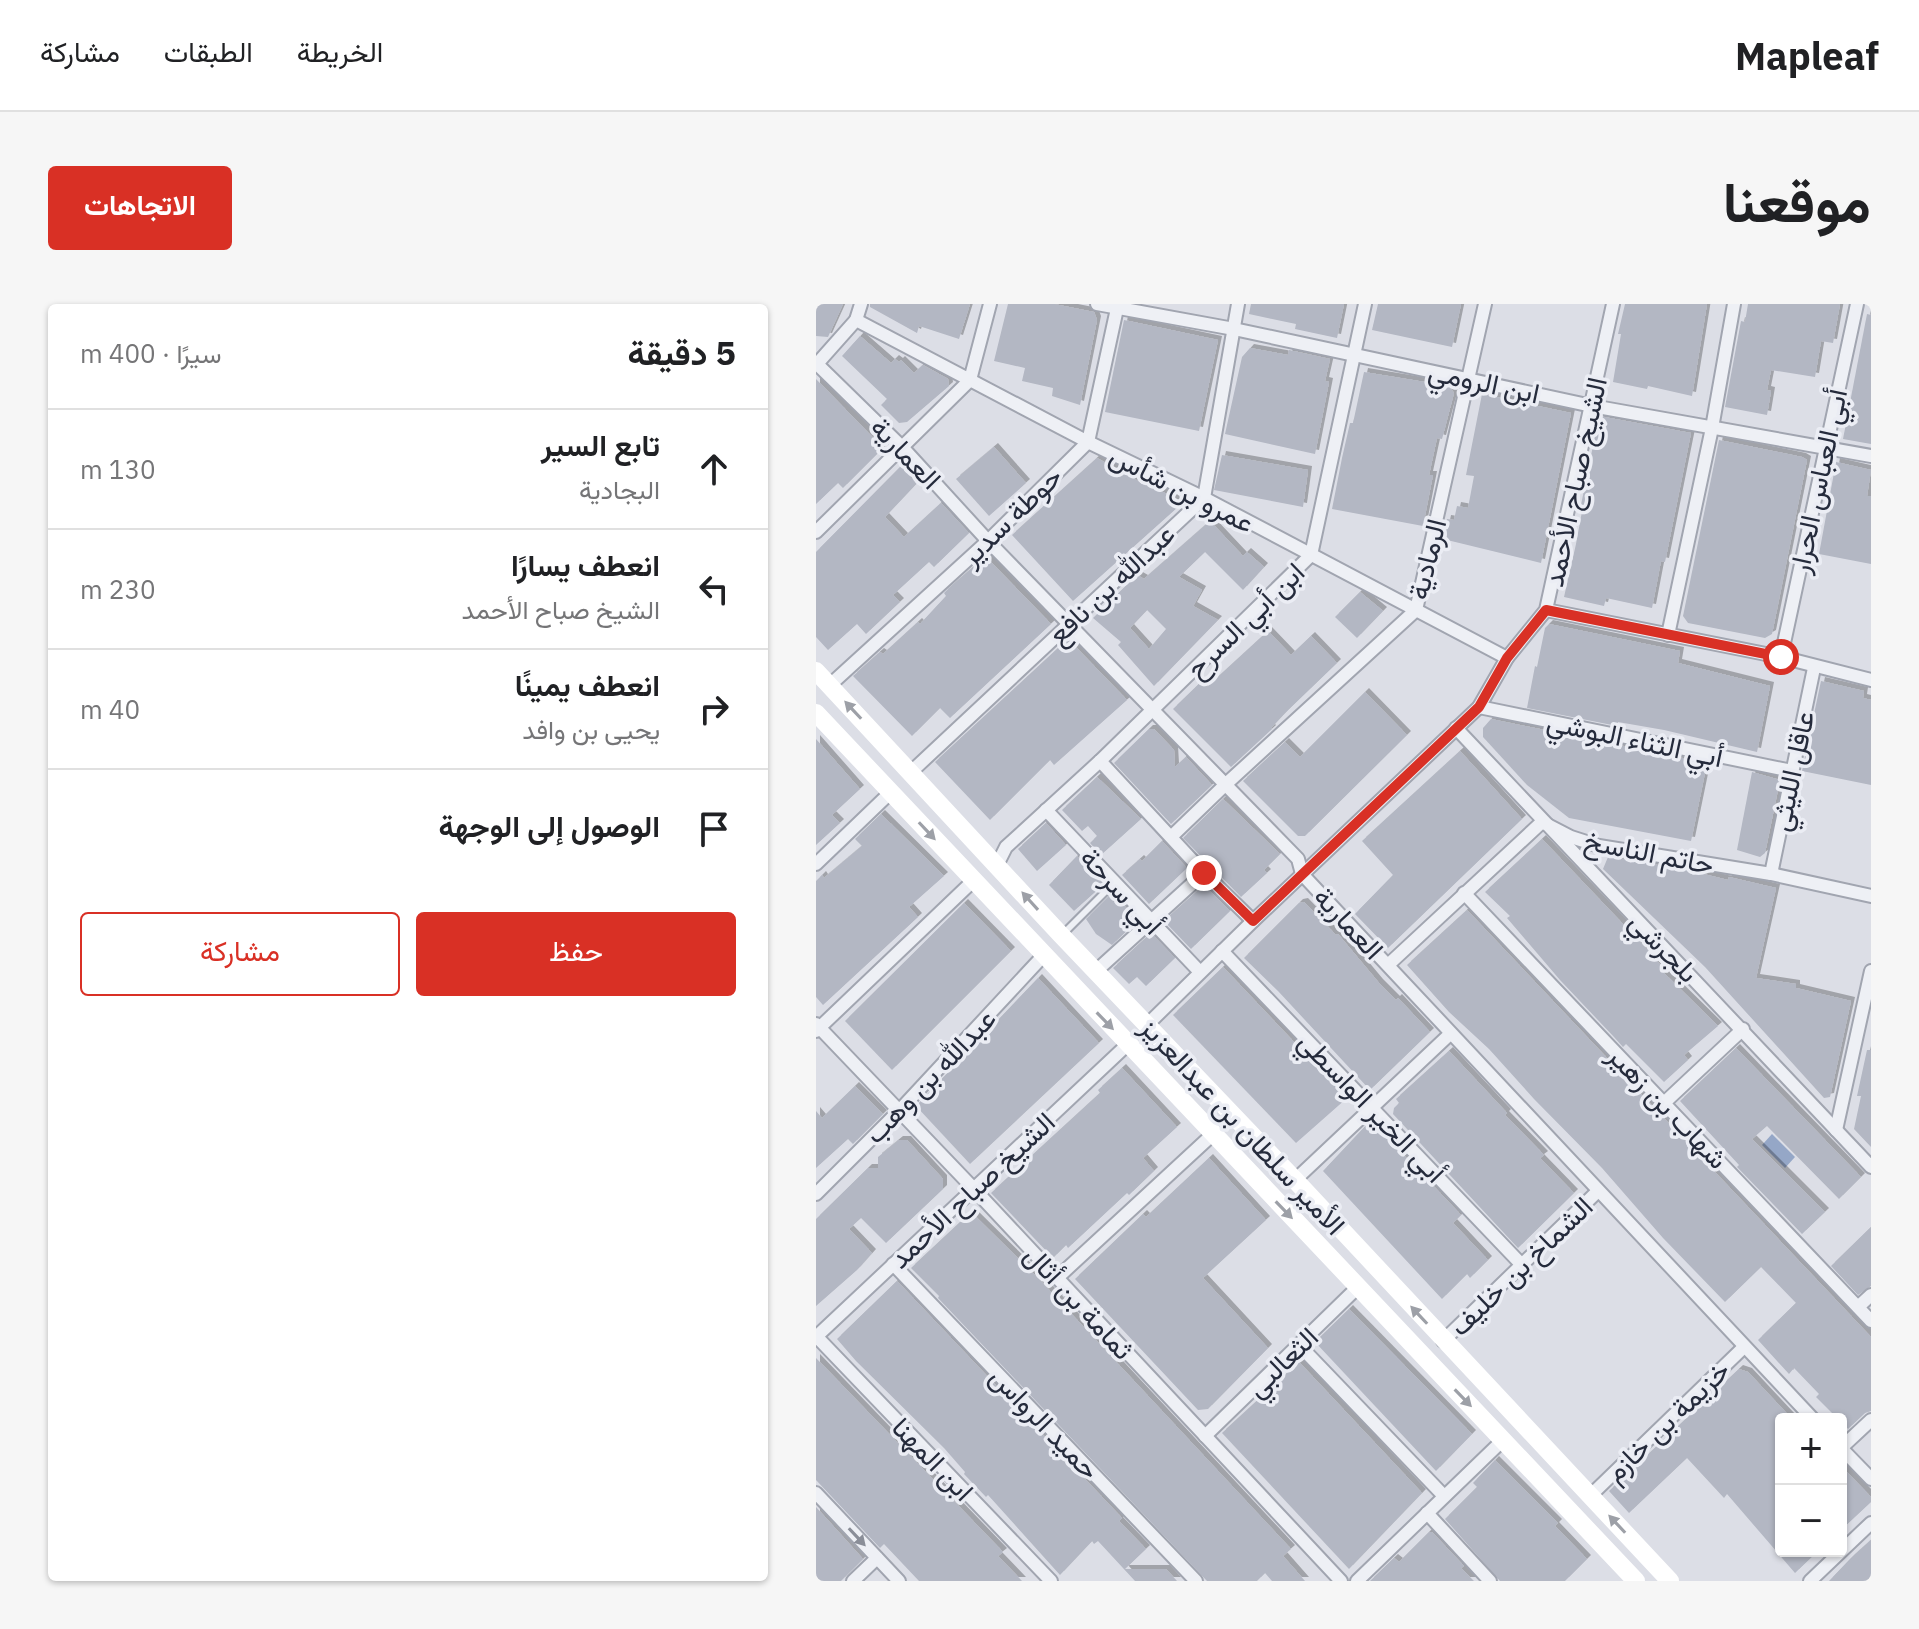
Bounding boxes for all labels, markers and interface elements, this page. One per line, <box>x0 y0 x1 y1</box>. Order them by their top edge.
text: Mapleaf <box>1735 31 1879 80</box>
text: مشاركة <box>40 33 120 70</box>
text: الطبقات <box>164 33 253 70</box>
text: الخريطة <box>297 33 383 70</box>
text: موقعنا <box>1723 165 1871 237</box>
button: الاتجاهات <box>48 166 232 250</box>
text: 5 دقيقة <box>627 330 736 374</box>
text: سيرًا · 400 m <box>80 336 222 370</box>
street label: ابن الرومي <box>1424 352 1543 416</box>
street label: الشيخ صباح الأحمد <box>1534 374 1617 591</box>
street label: أبي العباس الحرار <box>1780 385 1860 579</box>
street label: العمارية <box>863 409 950 497</box>
text: تابع السير <box>541 425 660 464</box>
street label: عمرو بن شأس <box>1104 436 1261 541</box>
icon: ahead <box>692 447 736 491</box>
text: 130 m <box>80 452 156 486</box>
street label: حوطة سدير <box>951 458 1070 574</box>
text: البجادية <box>579 472 660 506</box>
street label: عبدالله بن نافع <box>1039 515 1184 654</box>
street label: الرمادية <box>1399 515 1454 603</box>
text: انعطف يسارًا <box>511 545 660 584</box>
street label: ابن أبي السرح <box>1177 554 1315 689</box>
icon: left <box>692 567 736 611</box>
text: 230 m <box>80 572 156 606</box>
text: الشيخ صباح الأحمد <box>462 592 660 626</box>
route start <box>1763 639 1799 675</box>
text: انعطف يمينًا <box>515 665 660 704</box>
icon: right <box>692 687 736 731</box>
text: 40 m <box>80 692 140 726</box>
one-way arrow <box>844 701 863 720</box>
street label: أبي الثناء البوشي <box>1543 702 1727 780</box>
street label: عاقل الليثي <box>1761 707 1827 835</box>
text: يحيى بن وافد <box>522 712 660 746</box>
text: الوصول إلى الوجهة <box>438 806 660 845</box>
icon: arrive <box>692 807 736 851</box>
one-way arrow <box>918 821 936 840</box>
street label: حاتم الناسخ <box>1581 821 1717 884</box>
street label: أبي سرحة <box>1069 839 1172 945</box>
route end <box>1186 855 1222 891</box>
street label: العمارية <box>1306 878 1392 967</box>
one-way arrow <box>1021 891 1039 910</box>
street label: بلجرشي <box>1618 903 1707 994</box>
button: مشاركة <box>80 912 400 996</box>
button: حفظ <box>416 912 736 996</box>
street label: عبدالله بن وهب <box>856 1000 1003 1151</box>
street label: الأمير سلطان بن عبدالعزيز <box>1132 1008 1354 1242</box>
one-way arrow <box>1096 1011 1114 1030</box>
street label: أبي الخير الواسطي <box>1287 1023 1454 1194</box>
street label: شهاب بن زهير <box>1599 1036 1737 1176</box>
street label: الشيخ صباح الأحمد <box>881 1103 1064 1277</box>
street label: الشماخ بن خليف <box>1441 1188 1601 1344</box>
one-way arrow <box>1274 1200 1292 1219</box>
street label: ثمامة بن أثال <box>1017 1236 1142 1367</box>
one-way arrow <box>1410 1305 1428 1324</box>
street label: الثعالبي <box>1238 1318 1329 1409</box>
street label: خزيمة بن خازم <box>1596 1352 1738 1490</box>
street label: حميد الرواس <box>982 1358 1108 1487</box>
one-way arrow <box>1453 1388 1472 1407</box>
street label: ابن المهنا <box>884 1409 982 1509</box>
map controls <box>1775 1413 1847 1557</box>
button: + <box>1775 1413 1847 1485</box>
button: − <box>1775 1485 1847 1557</box>
one-way arrow <box>1608 1515 1626 1534</box>
one-way arrow <box>848 1527 866 1546</box>

